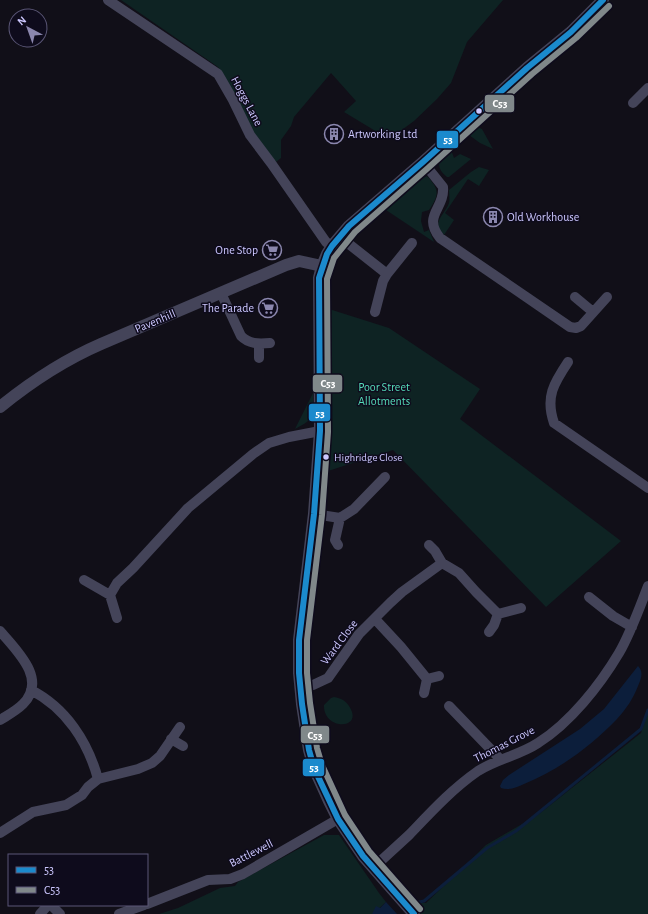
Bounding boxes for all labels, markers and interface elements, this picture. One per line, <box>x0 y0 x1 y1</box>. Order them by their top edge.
north arrow <box>8 8 48 48</box>
text: N <box>15 14 28 27</box>
street label: Hoggs Lane <box>229 74 265 128</box>
line badge: C53 <box>484 94 515 113</box>
text: C53 <box>492 98 508 109</box>
unlabelled marker <box>474 106 484 116</box>
building icon: Artworking Ltd <box>323 123 345 145</box>
place label: Artworking Ltd <box>348 128 417 140</box>
line badge: 53 <box>436 130 459 149</box>
text: 53 <box>443 134 453 145</box>
building icon: Old Workhouse <box>482 206 504 228</box>
place label: Old Workhouse <box>507 211 579 223</box>
supermarket icon: One Stop <box>261 239 283 261</box>
place label: One Stop <box>215 244 258 256</box>
supermarket icon: The Parade <box>257 297 279 319</box>
place label: The Parade <box>202 302 254 314</box>
street label: Pavenhill <box>133 307 177 335</box>
line badge: C53 <box>312 374 343 393</box>
text: C53 <box>320 378 336 389</box>
park label: Poor Street Allotments <box>358 381 410 407</box>
line badge: 53 <box>308 403 331 422</box>
text: 53 <box>315 408 325 419</box>
marker: Highridge Close <box>321 452 331 462</box>
place label: Highridge Close <box>334 452 402 463</box>
street label: Ward Close <box>318 617 360 667</box>
street label: Thomas Grove <box>472 724 536 764</box>
line badge: C53 <box>300 725 330 744</box>
text: C53 <box>307 730 323 741</box>
line badge: 53 <box>302 758 325 777</box>
text: 53 <box>309 762 319 773</box>
street label: Battlewell <box>227 837 275 869</box>
legend <box>8 854 148 906</box>
text: 53 <box>44 864 54 876</box>
text: C53 <box>44 884 60 896</box>

